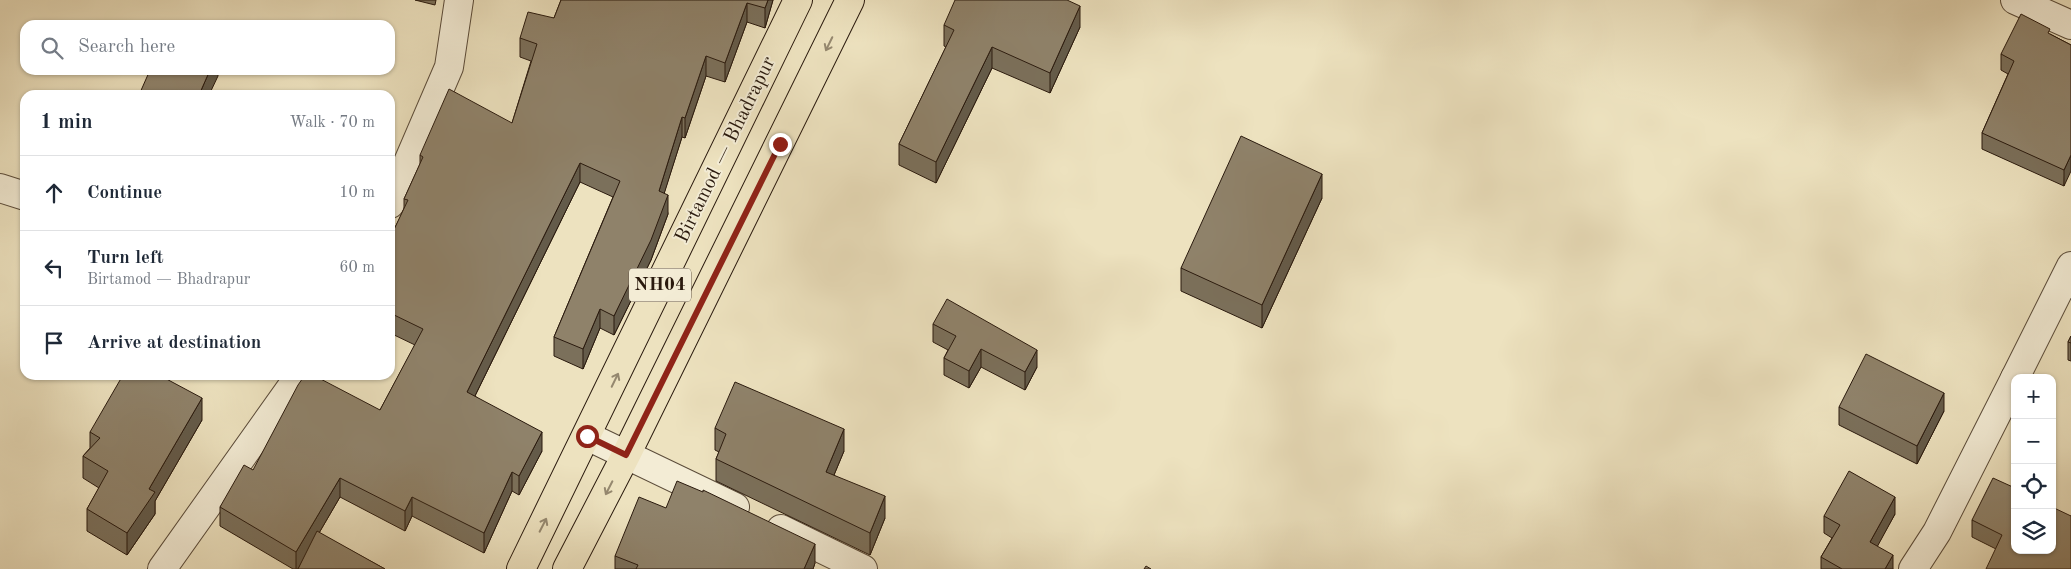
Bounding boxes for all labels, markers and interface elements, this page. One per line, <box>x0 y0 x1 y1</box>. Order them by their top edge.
search box <box>20 20 395 75</box>
icon: search <box>38 34 66 62</box>
one-way arrow <box>824 36 833 51</box>
text: Search here <box>78 38 175 57</box>
street label: Birtamod — Bhadrapur <box>672 54 780 246</box>
text: 1 min <box>40 112 93 133</box>
text: Walk · 70 m <box>289 115 375 131</box>
route end <box>769 133 792 156</box>
icon: ahead <box>40 179 68 207</box>
text: Continue <box>87 184 162 203</box>
text: 10 m <box>339 185 375 201</box>
text: Turn left <box>87 249 164 268</box>
icon: left <box>40 254 68 282</box>
text: 60 m <box>339 260 375 276</box>
road number: NH04 <box>629 268 691 302</box>
text: Birtamod — Bhadrapur <box>87 272 250 288</box>
icon: arrive <box>40 329 68 357</box>
text: Arrive at destination <box>87 334 261 353</box>
one-way arrow <box>610 373 620 388</box>
map controls <box>2011 374 2056 554</box>
button: + <box>2011 374 2056 419</box>
button: − <box>2011 419 2056 464</box>
route start <box>576 425 599 448</box>
button: locate <box>2011 464 2056 509</box>
one-way arrow <box>604 480 614 495</box>
button: layers <box>2011 509 2056 554</box>
one-way arrow <box>538 518 548 533</box>

